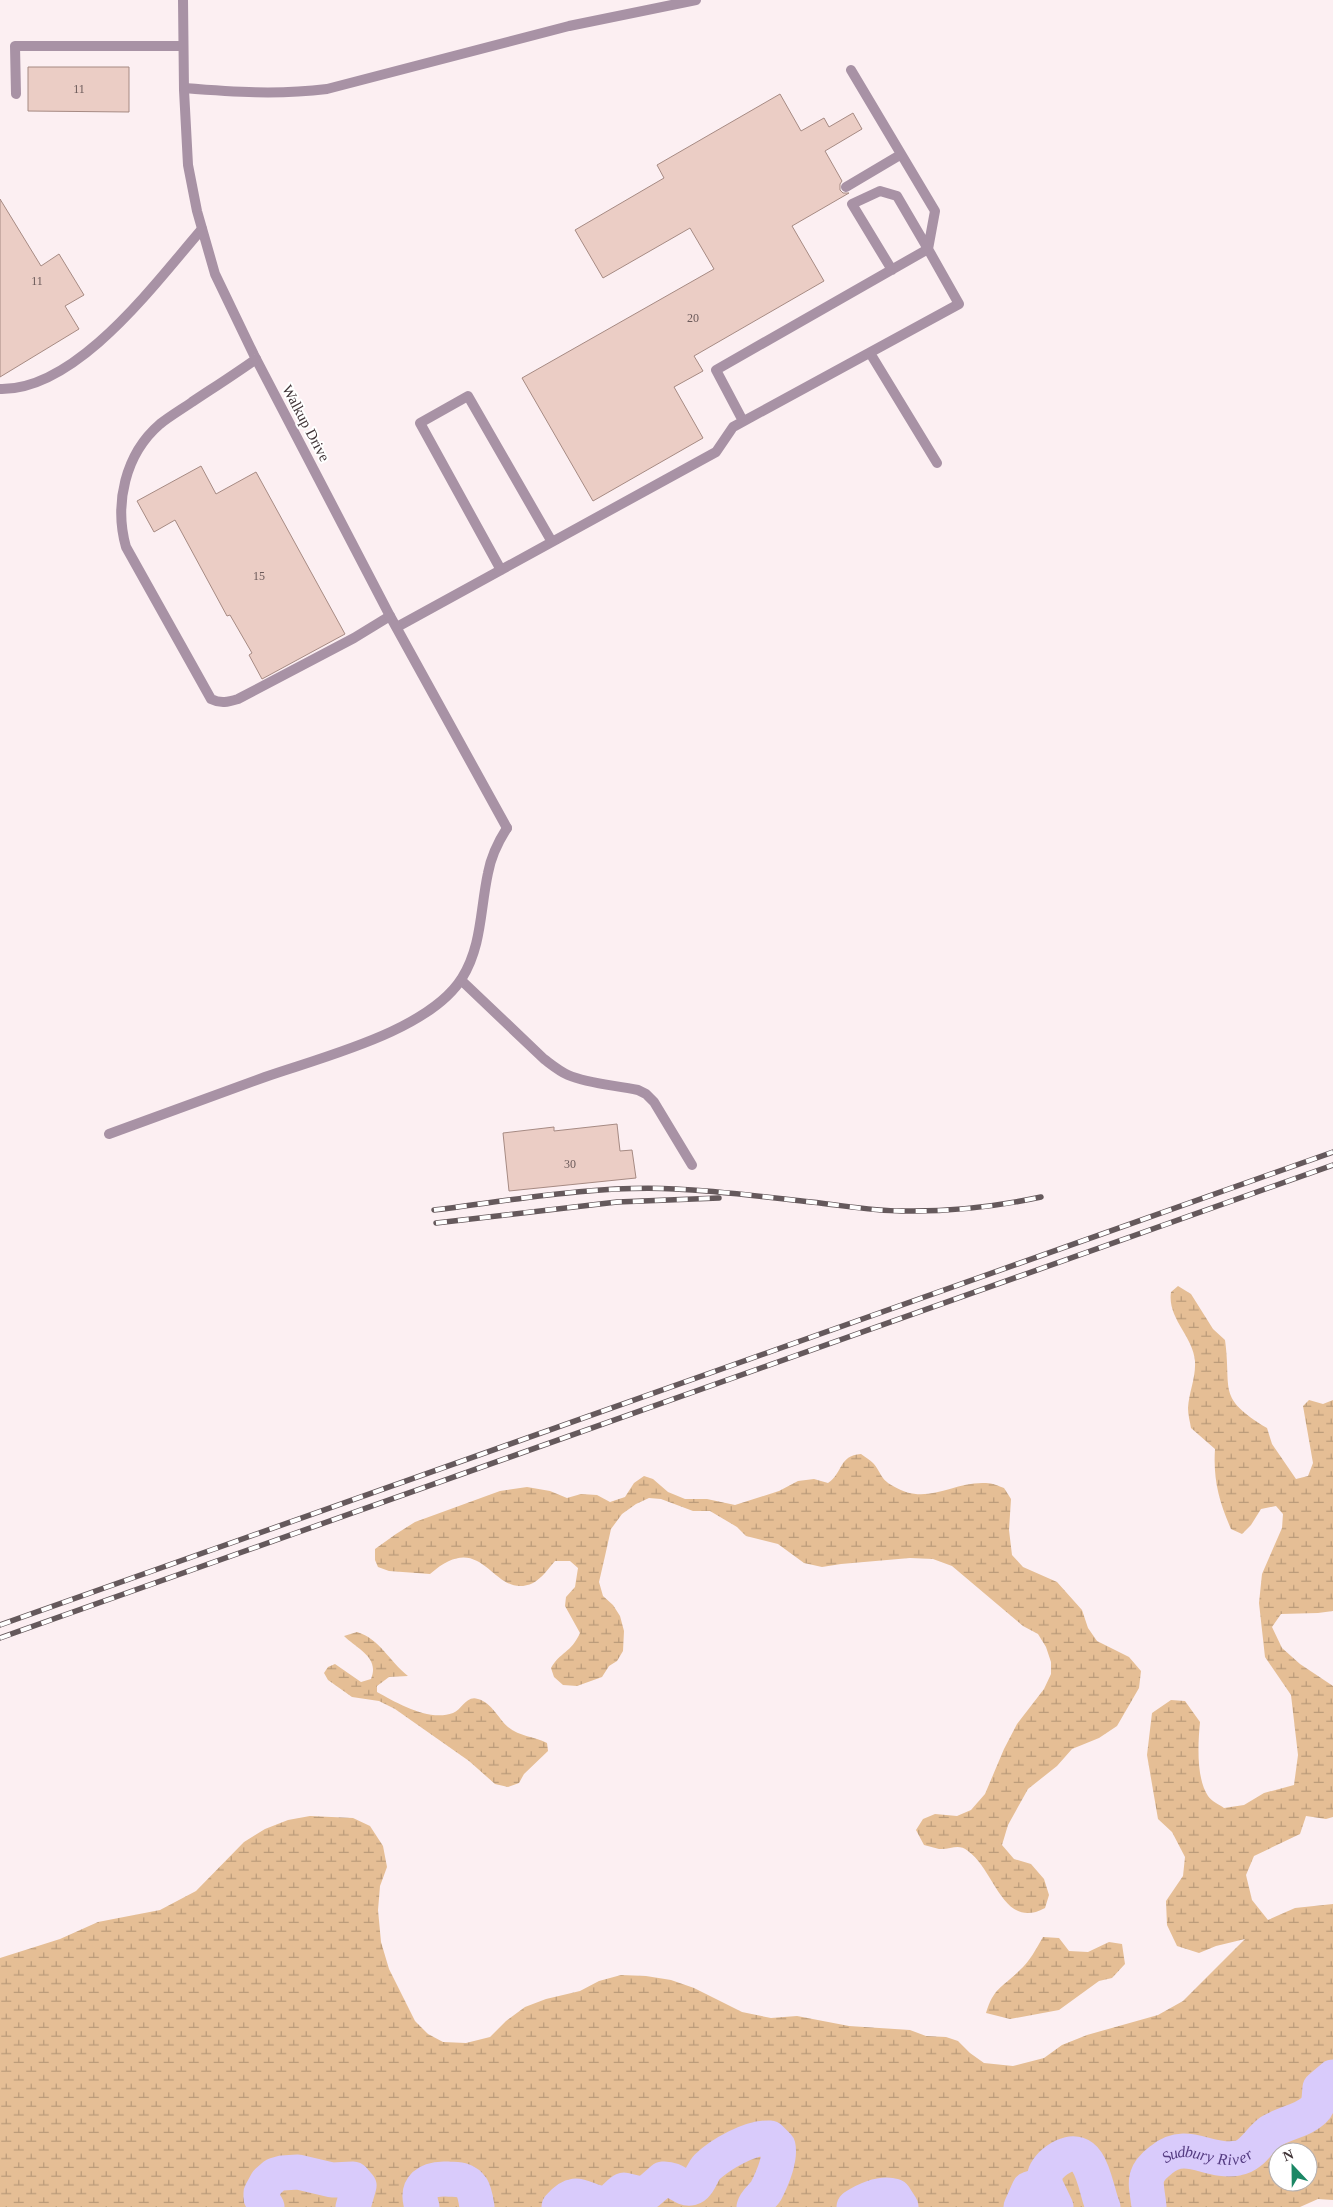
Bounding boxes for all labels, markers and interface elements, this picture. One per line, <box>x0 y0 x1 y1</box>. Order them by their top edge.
house number: 11 <box>73 82 85 96</box>
house number: 11 <box>31 274 43 288</box>
house number: 20 <box>687 311 699 325</box>
street label: Walkup Drive <box>279 382 333 464</box>
house number: 15 <box>253 569 265 583</box>
house number: 30 <box>564 1157 576 1171</box>
north arrow <box>1268 2142 1318 2192</box>
water label: Sudbury River <box>1159 2143 1257 2168</box>
text: N <box>1281 2147 1296 2164</box>

